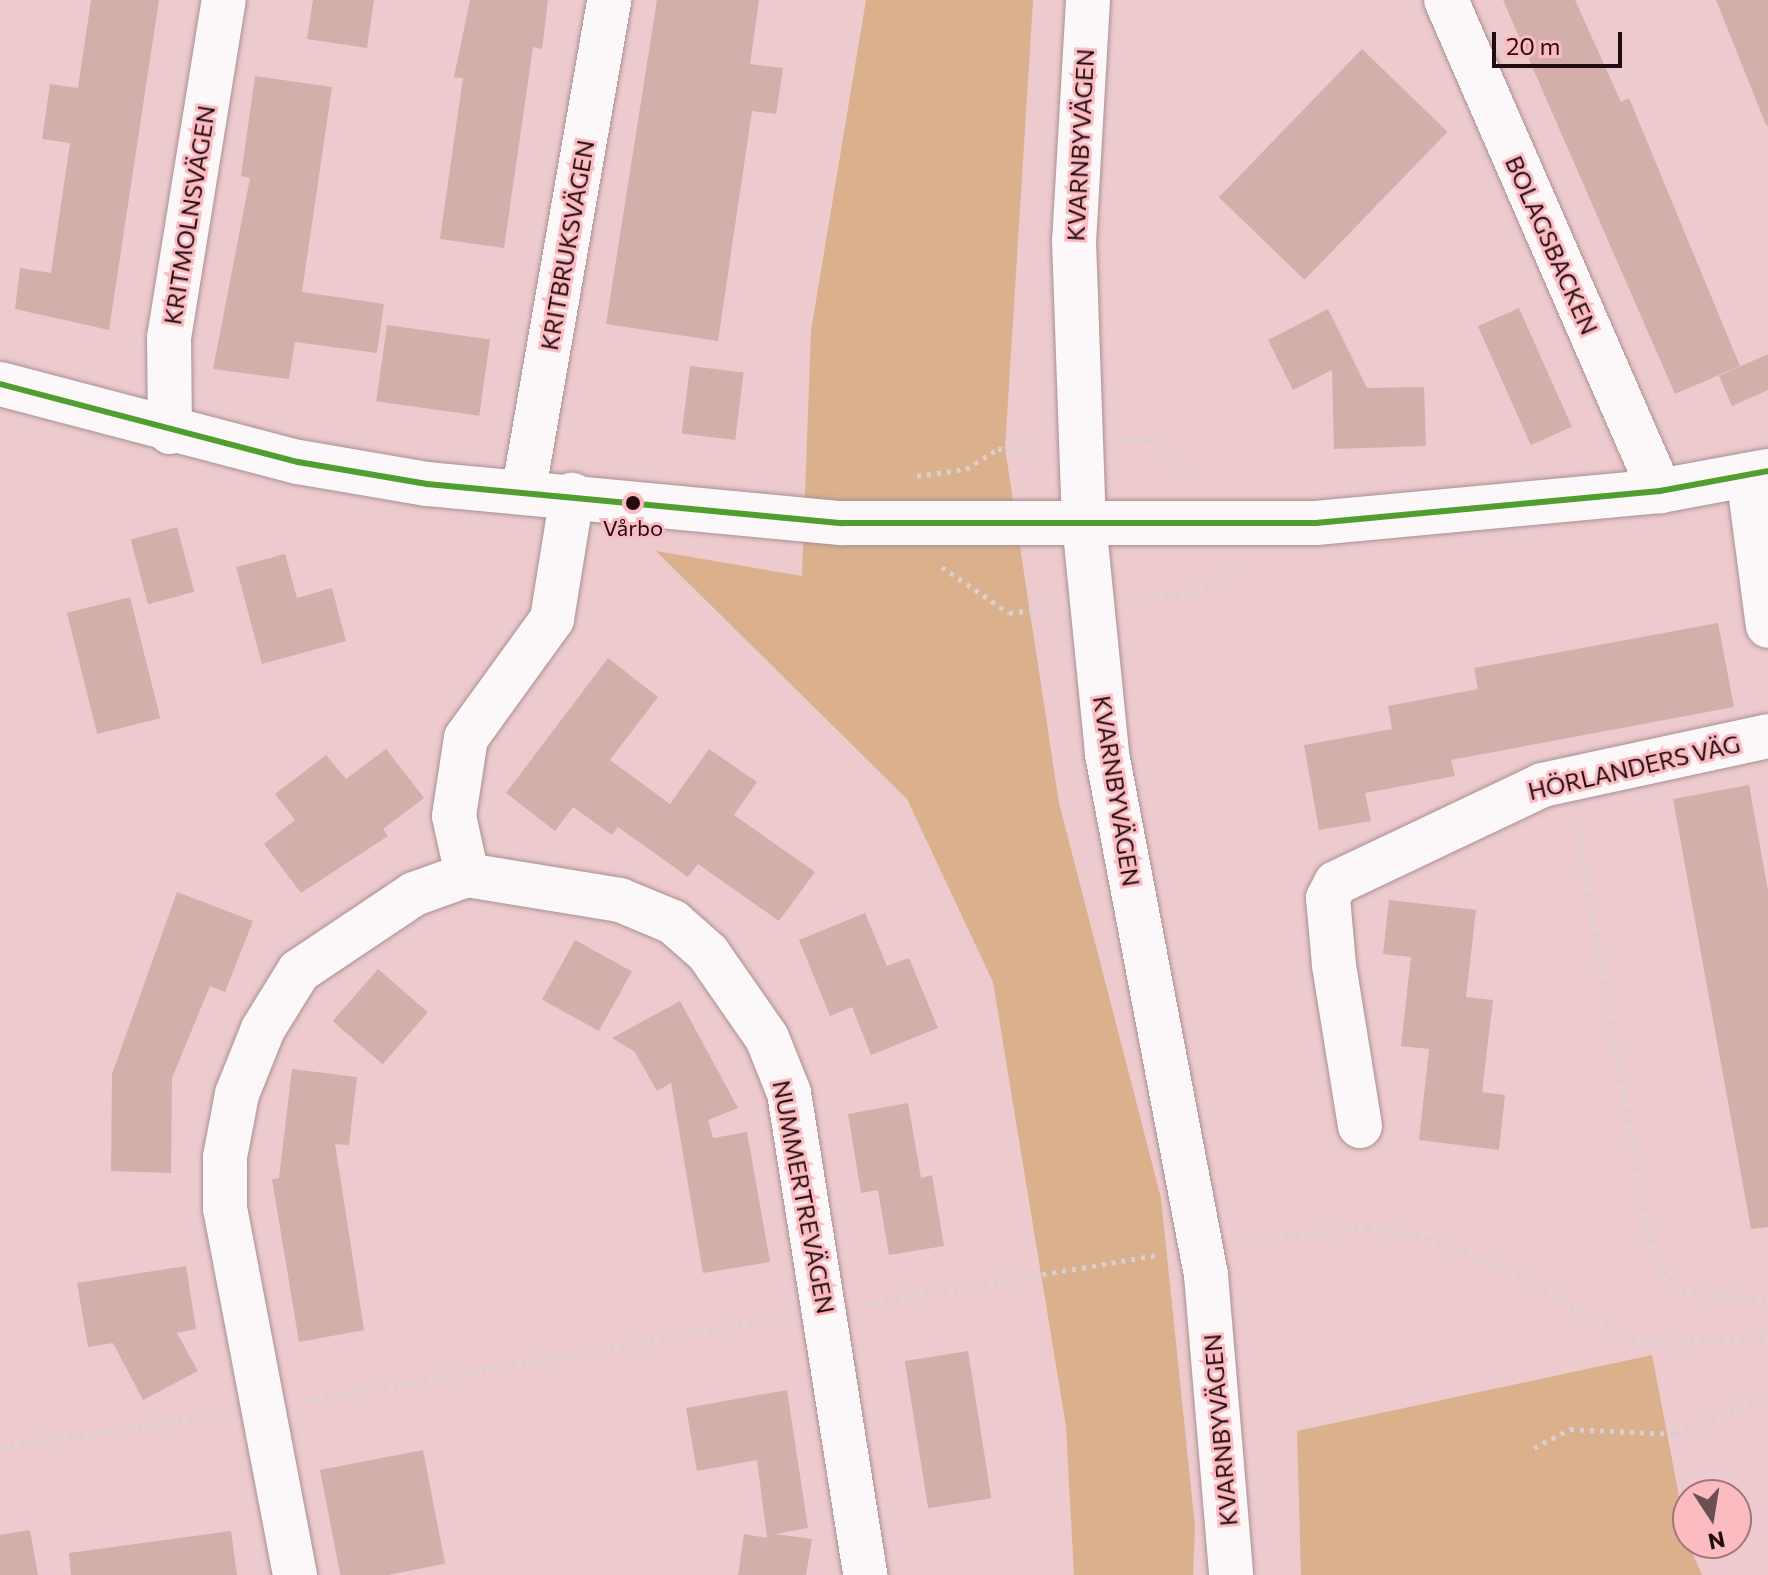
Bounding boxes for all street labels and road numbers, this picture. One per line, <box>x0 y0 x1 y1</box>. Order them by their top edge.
street label: KVARNBYVÄGEN <box>1061 48 1099 242</box>
street label: KRITMOLNSVÄGEN <box>157 103 221 327</box>
street label: KRITBRUKSVÄGEN <box>534 138 600 352</box>
street label: BOLAGSBACKEN <box>1500 151 1604 339</box>
street label: KVARNBYVÄGEN <box>1088 694 1146 888</box>
street label: HÖRLANDERS VÄG <box>1525 729 1743 805</box>
street label: NUMMERTREVÄGEN <box>767 1078 841 1316</box>
street label: KVARNBYVÄGEN <box>1197 1333 1243 1527</box>

